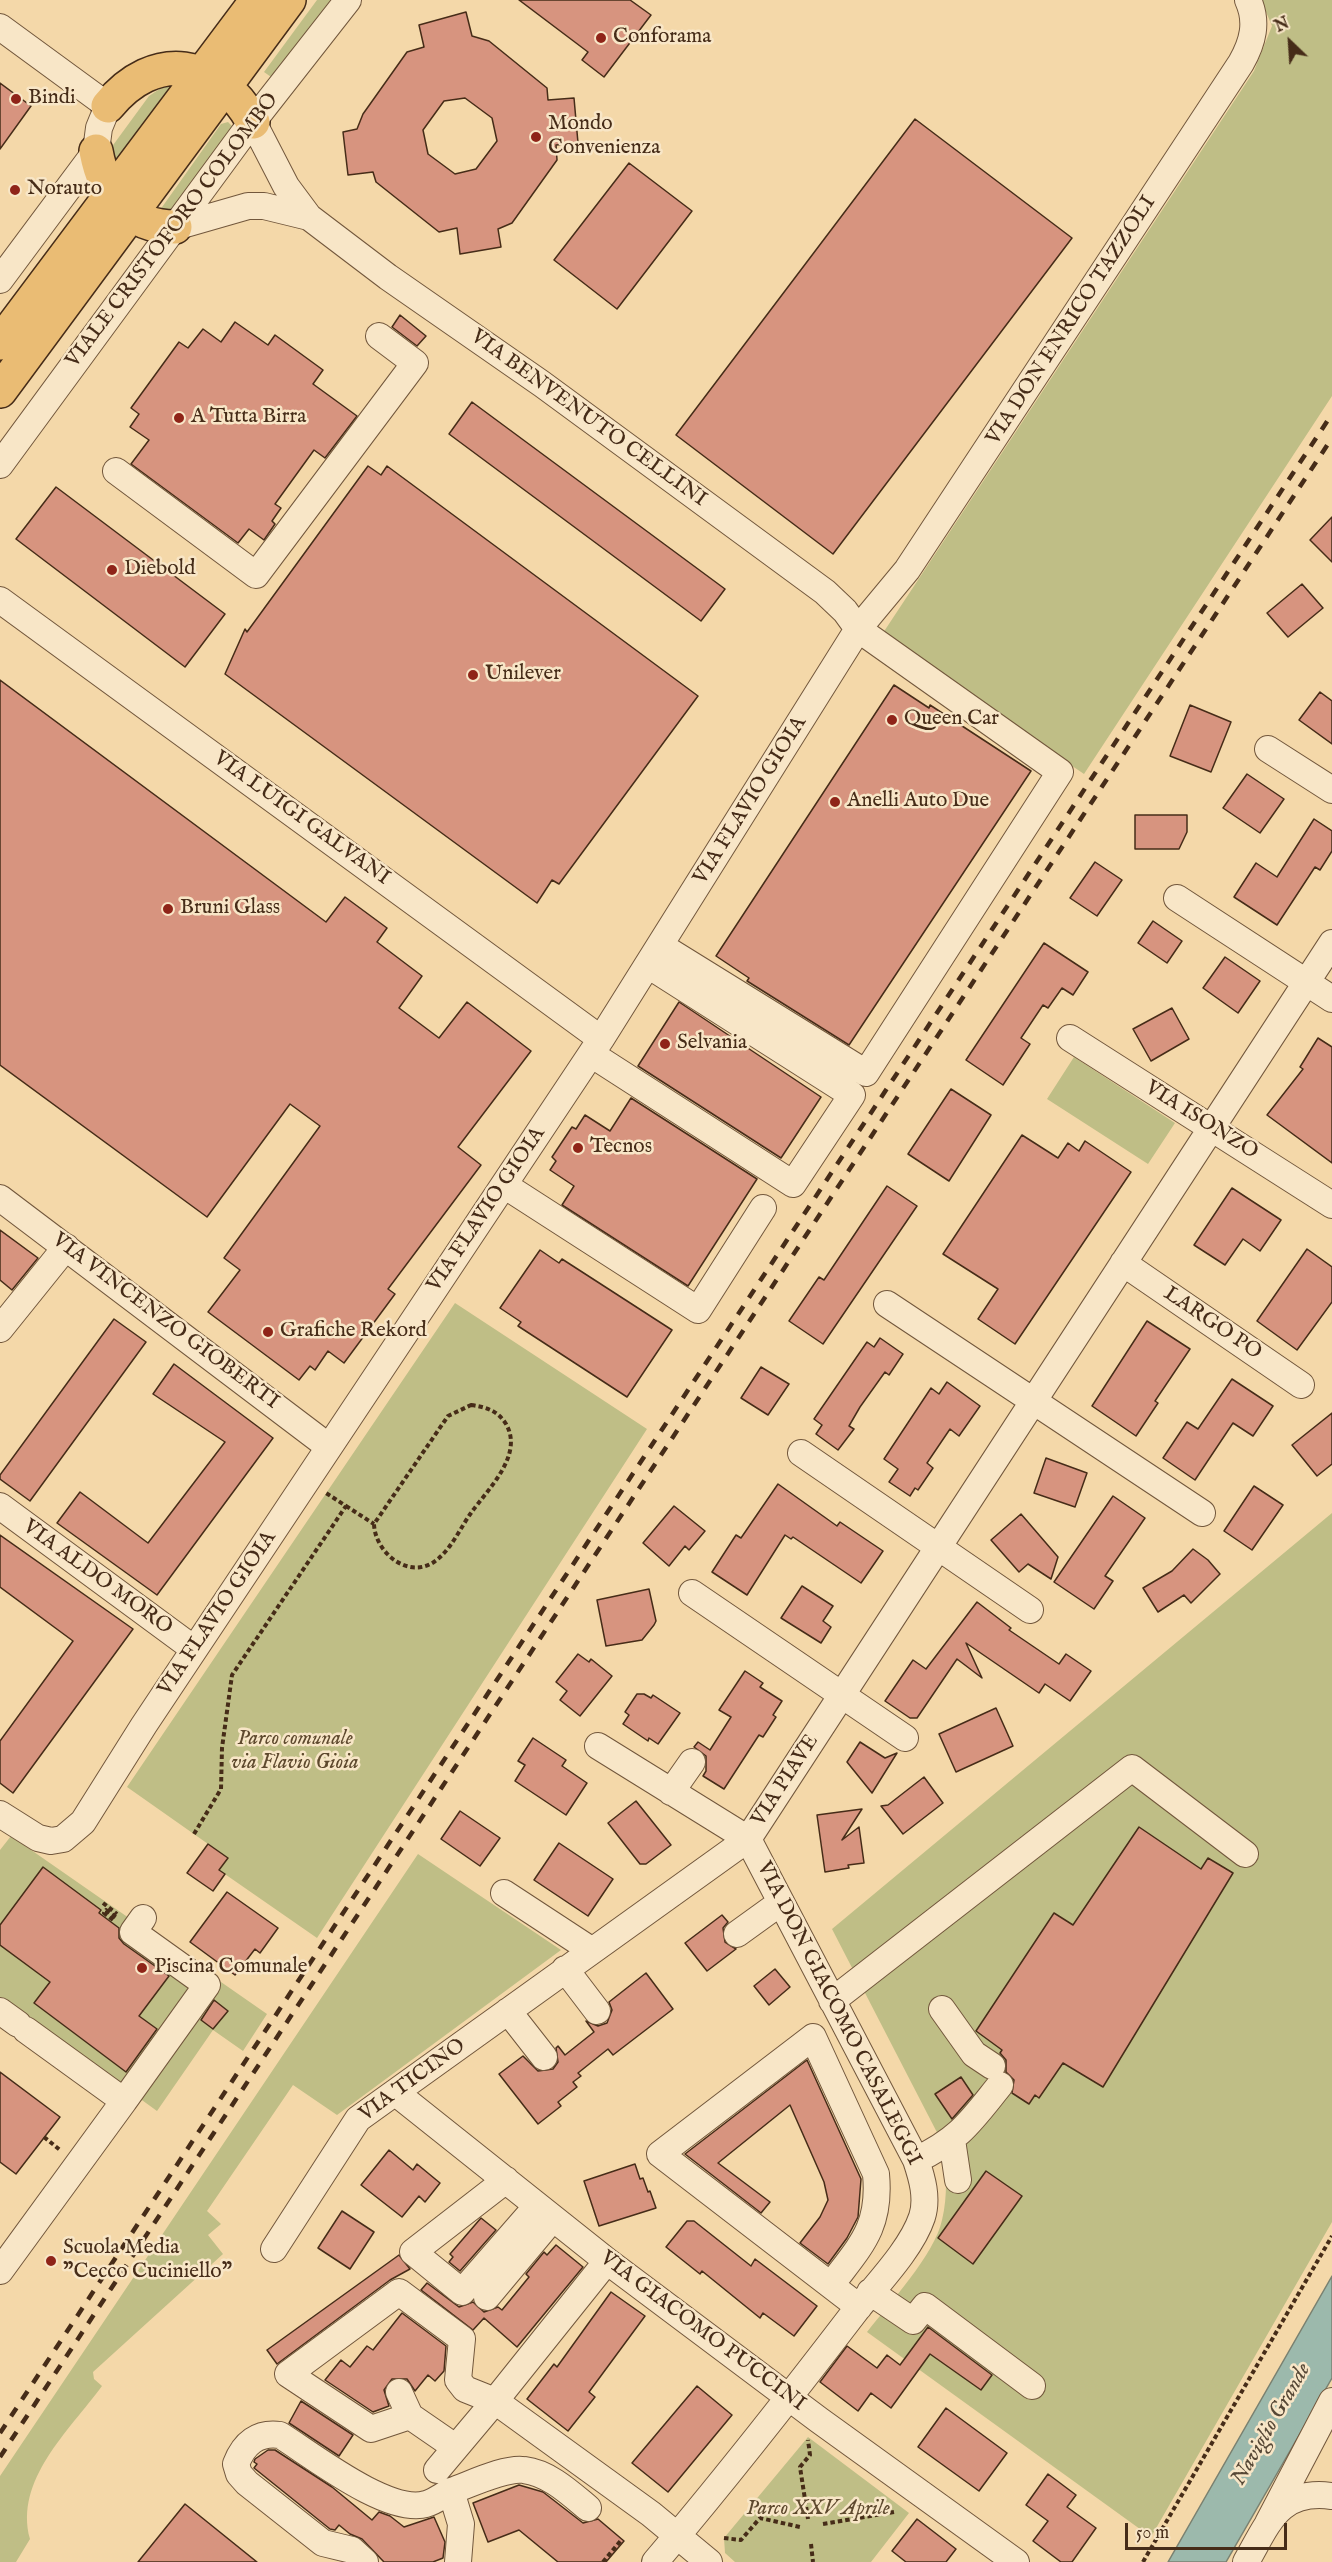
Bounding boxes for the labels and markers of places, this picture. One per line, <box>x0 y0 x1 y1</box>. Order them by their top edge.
place label: Conforama <box>613 25 711 51</box>
marker: Conforama <box>594 31 608 45</box>
place label: Bindi <box>28 86 76 112</box>
marker: Bindi <box>9 92 23 106</box>
place label: Mondo Convenienza <box>548 112 660 162</box>
marker: Mondo Convenienza <box>529 130 543 144</box>
place label: Norauto <box>27 177 102 203</box>
marker: Norauto <box>8 183 22 197</box>
place label: A Tutta Birra <box>191 405 306 431</box>
marker: A Tutta Birra <box>172 411 186 425</box>
place label: Diebold <box>124 557 195 583</box>
marker: Diebold <box>105 563 119 577</box>
place label: Unilever <box>485 662 561 688</box>
marker: Unilever <box>466 668 480 682</box>
place label: Queen Car <box>904 707 999 733</box>
marker: Queen Car <box>885 713 899 727</box>
place label: Anelli Auto Due <box>847 789 989 815</box>
marker: Anelli Auto Due <box>828 795 842 809</box>
place label: Bruni Glass <box>180 896 280 922</box>
marker: Bruni Glass <box>161 902 175 916</box>
place label: Selvania <box>677 1031 747 1057</box>
marker: Selvania <box>658 1037 672 1051</box>
place label: Tecnos <box>590 1135 652 1161</box>
marker: Tecnos <box>571 1141 585 1155</box>
place label: Grafiche Rekord <box>280 1319 427 1345</box>
marker: Grafiche Rekord <box>261 1325 275 1339</box>
place label: Piscina Comunale <box>154 1955 307 1981</box>
marker: Piscina Comunale <box>135 1961 149 1975</box>
place label: Scuola Media "Cecco Cuciniello" <box>63 2236 232 2286</box>
marker: Scuola Media "Cecco Cuciniello" <box>44 2254 58 2268</box>

